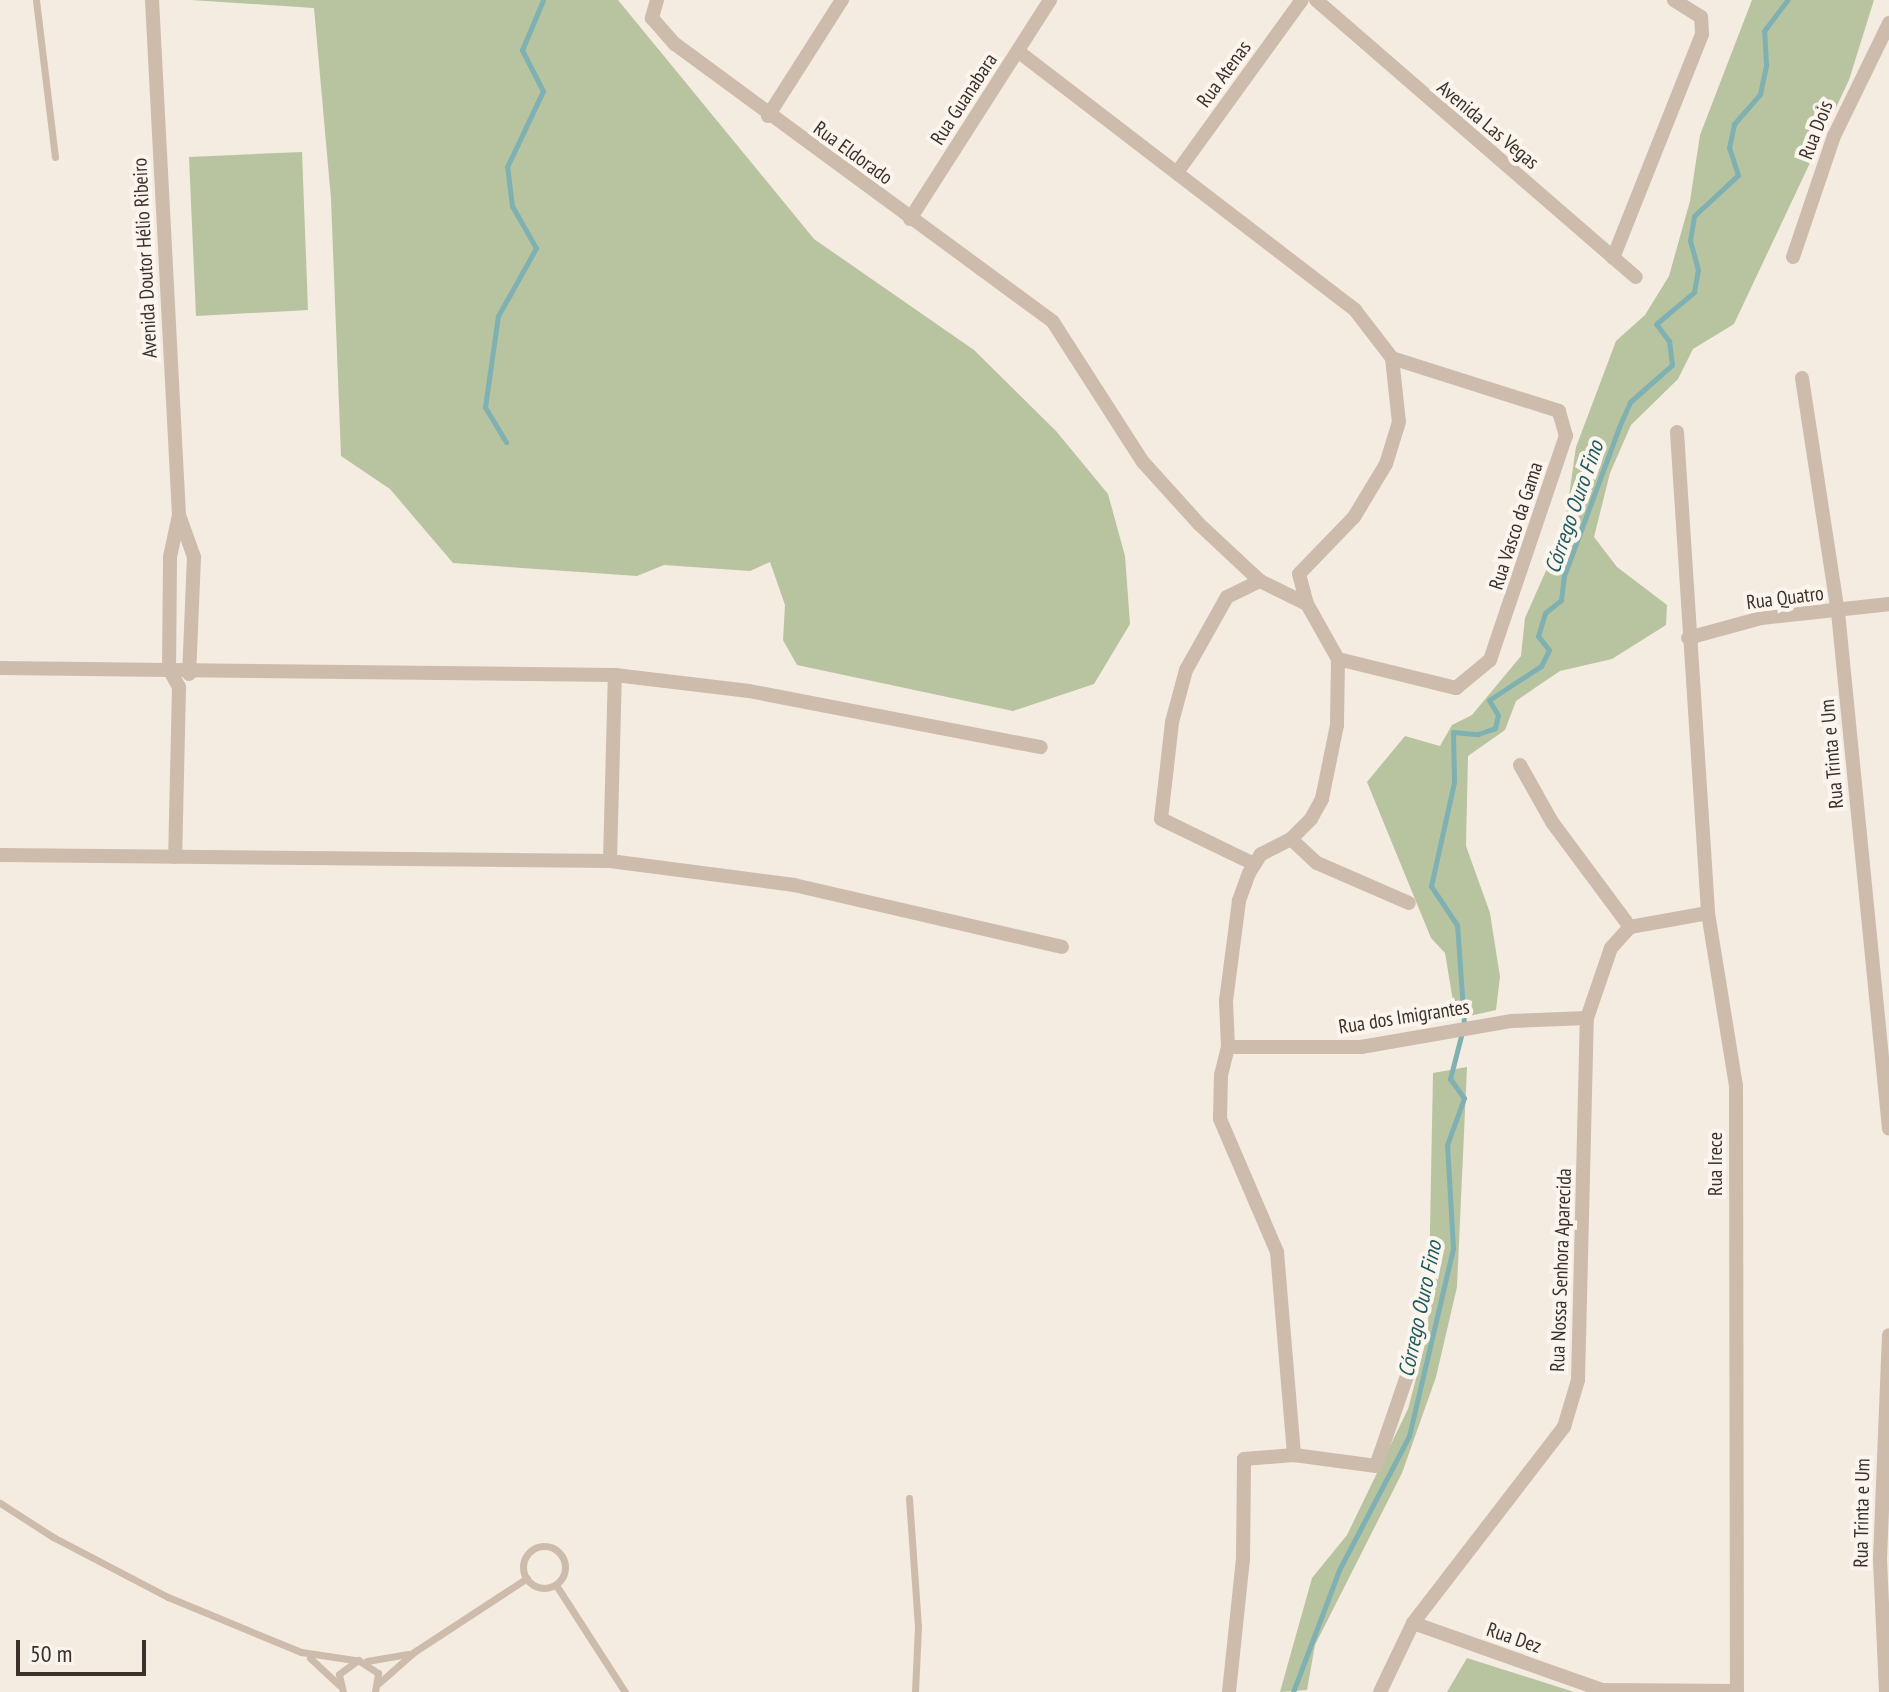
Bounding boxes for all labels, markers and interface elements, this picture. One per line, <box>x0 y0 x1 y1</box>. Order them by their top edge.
street label: Rua Atenas <box>1192 36 1256 112</box>
street label: Rua Guanabara <box>926 49 1002 149</box>
street label: Avenida Las Vegas <box>1432 75 1544 175</box>
street label: Rua Dois <box>1794 97 1838 163</box>
street label: Rua Eldorado <box>809 116 897 190</box>
street label: Avenida Doutor Hélio Ribeiro <box>128 157 162 359</box>
water label: Córrego Ouro Fino <box>1539 437 1609 577</box>
street label: Rua Vasco da Gama <box>1484 459 1548 593</box>
street label: Rua Quatro <box>1745 581 1825 615</box>
street label: Rua Trinta e Um <box>1815 698 1849 810</box>
street label: Rua dos Imigrantes <box>1337 995 1471 1039</box>
street label: Rua Irece <box>1703 1132 1727 1196</box>
street label: Rua Nossa Senhora Aparecida <box>1545 1167 1577 1373</box>
water label: Córrego Ouro Fino <box>1393 1239 1447 1379</box>
street label: Rua Trinta e Um <box>1849 1458 1875 1568</box>
street label: Rua Dez <box>1483 1617 1545 1659</box>
scale bar <box>20 1624 150 1674</box>
text: 50 m <box>30 1638 72 1669</box>

